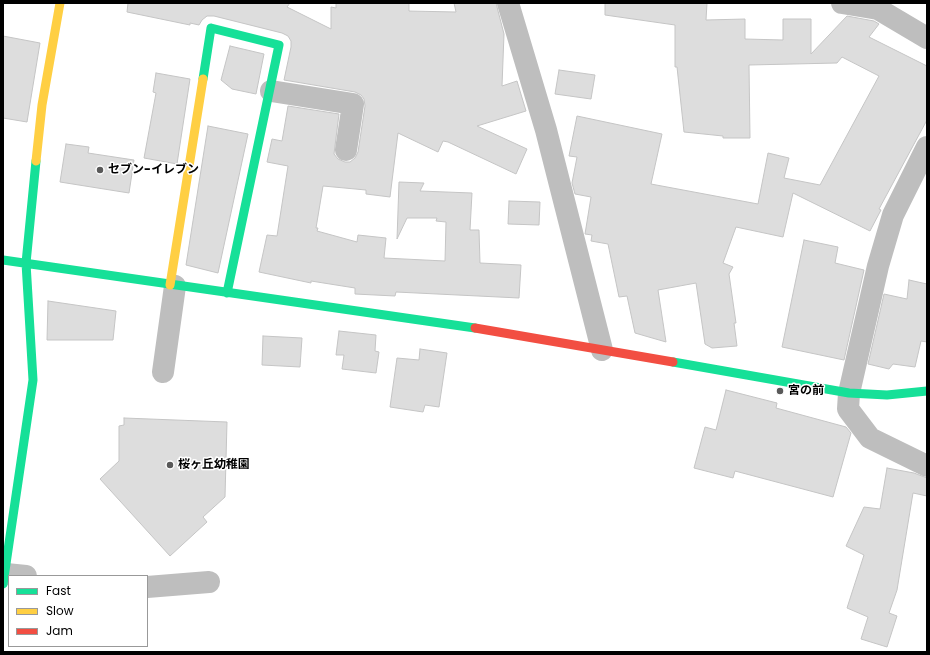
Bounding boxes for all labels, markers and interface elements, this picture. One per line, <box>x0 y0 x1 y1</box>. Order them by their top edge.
place label: セブン-イレブン <box>108 163 199 177</box>
marker: セブン-イレブン <box>95 165 105 175</box>
place label: 宮の前 <box>788 384 824 398</box>
marker: 宮の前 <box>775 386 785 396</box>
place label: 桜ヶ丘幼稚園 <box>178 458 250 472</box>
marker: 桜ヶ丘幼稚園 <box>165 460 175 470</box>
legend <box>8 575 148 647</box>
text: Fast <box>46 582 71 599</box>
text: Slow <box>46 602 74 619</box>
text: Jam <box>46 622 73 639</box>

